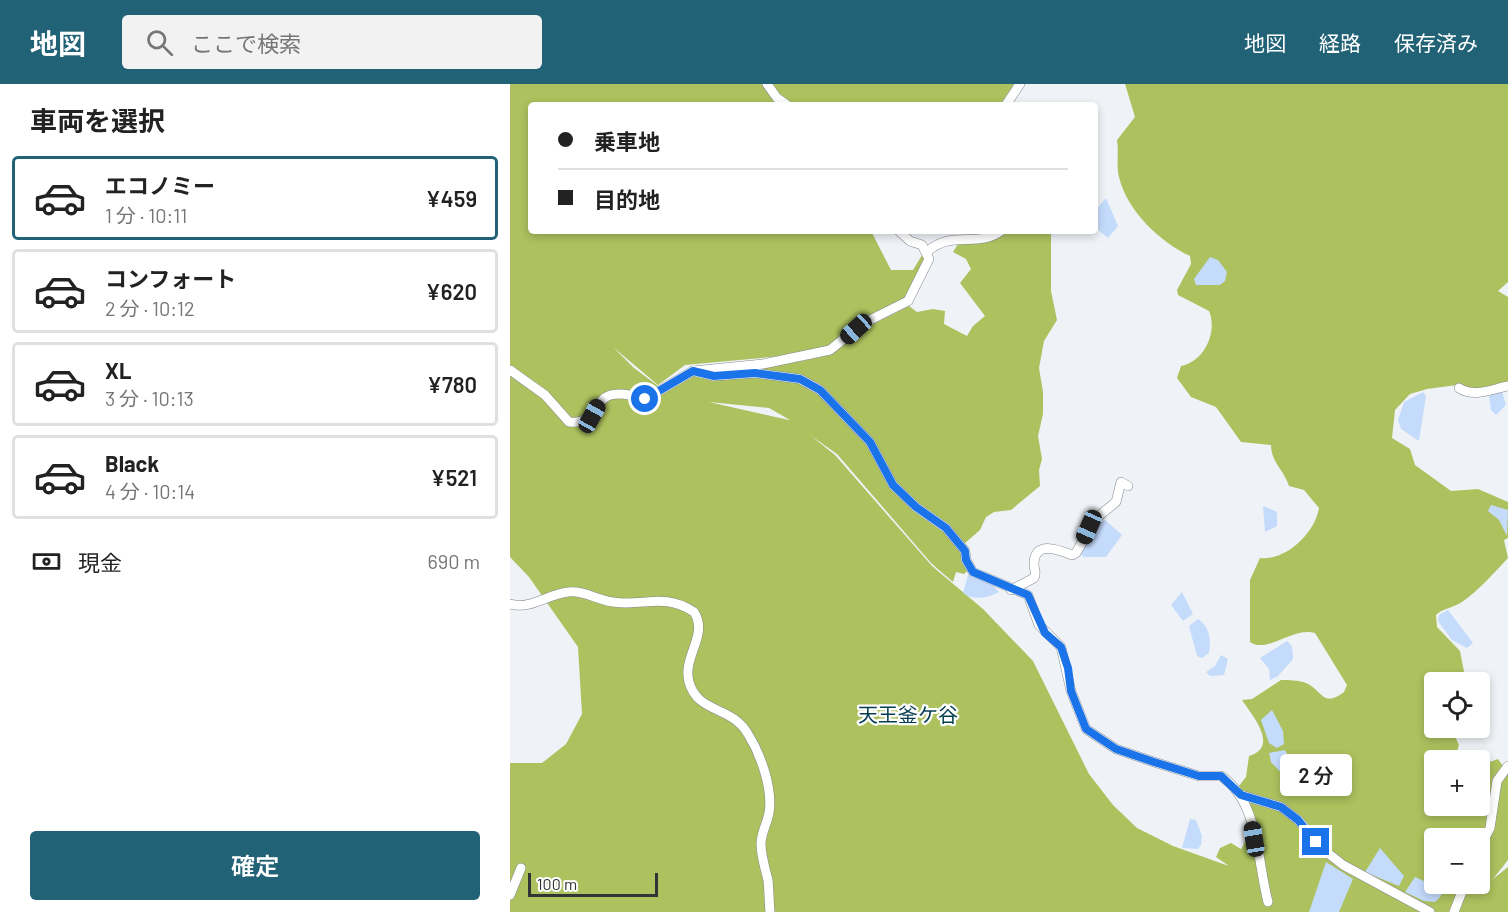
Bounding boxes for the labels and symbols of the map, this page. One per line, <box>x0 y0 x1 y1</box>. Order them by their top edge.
car <box>837 310 875 348</box>
route start <box>631 385 658 412</box>
car <box>575 396 609 436</box>
car <box>1073 507 1105 547</box>
district label: 天王釜ケ谷 <box>858 702 958 726</box>
callout: 2 分 <box>1280 755 1352 797</box>
car <box>1242 820 1266 858</box>
route end <box>1302 828 1329 855</box>
scale bar <box>528 870 658 898</box>

